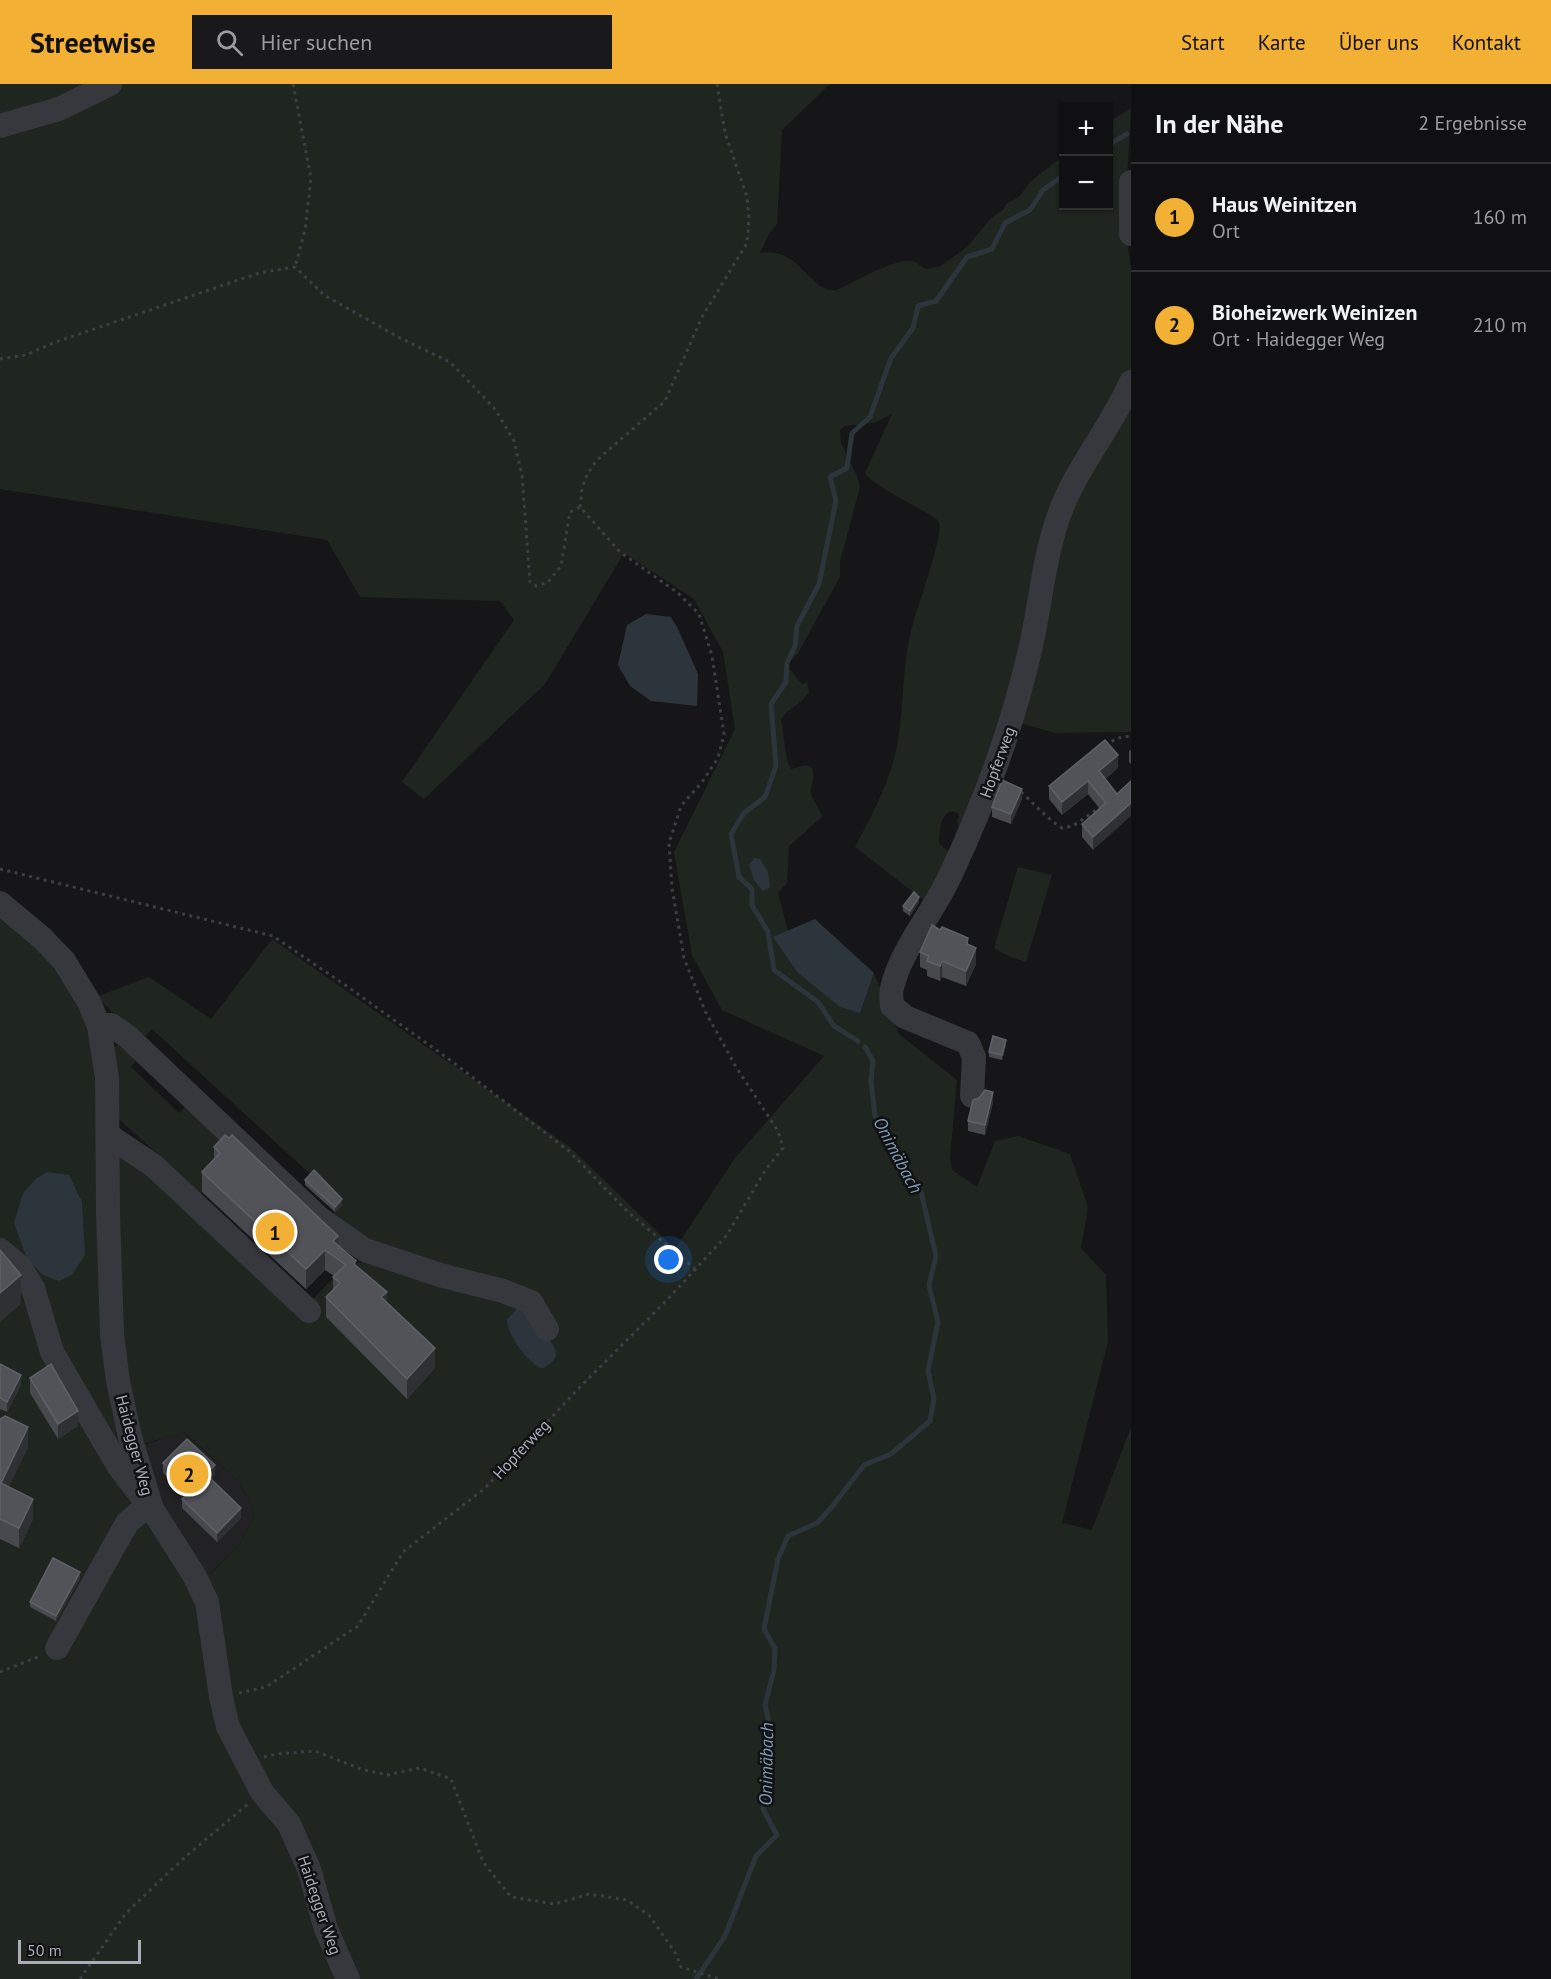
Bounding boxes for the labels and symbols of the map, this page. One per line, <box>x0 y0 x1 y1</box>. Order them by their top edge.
street label: Hopferweg <box>975 724 1019 800</box>
water label: Onimäbach <box>868 1113 928 1197</box>
pin: 1 <box>256 1210 294 1254</box>
your location <box>654 1245 683 1274</box>
street label: Haidegger Weg <box>112 1392 158 1498</box>
street label: Hopferweg <box>488 1415 554 1483</box>
pin: 2 <box>170 1452 208 1496</box>
water label: Onimäbach <box>754 1722 778 1806</box>
street label: Haidegger Weg <box>294 1853 346 1957</box>
scale bar <box>18 1937 141 1964</box>

